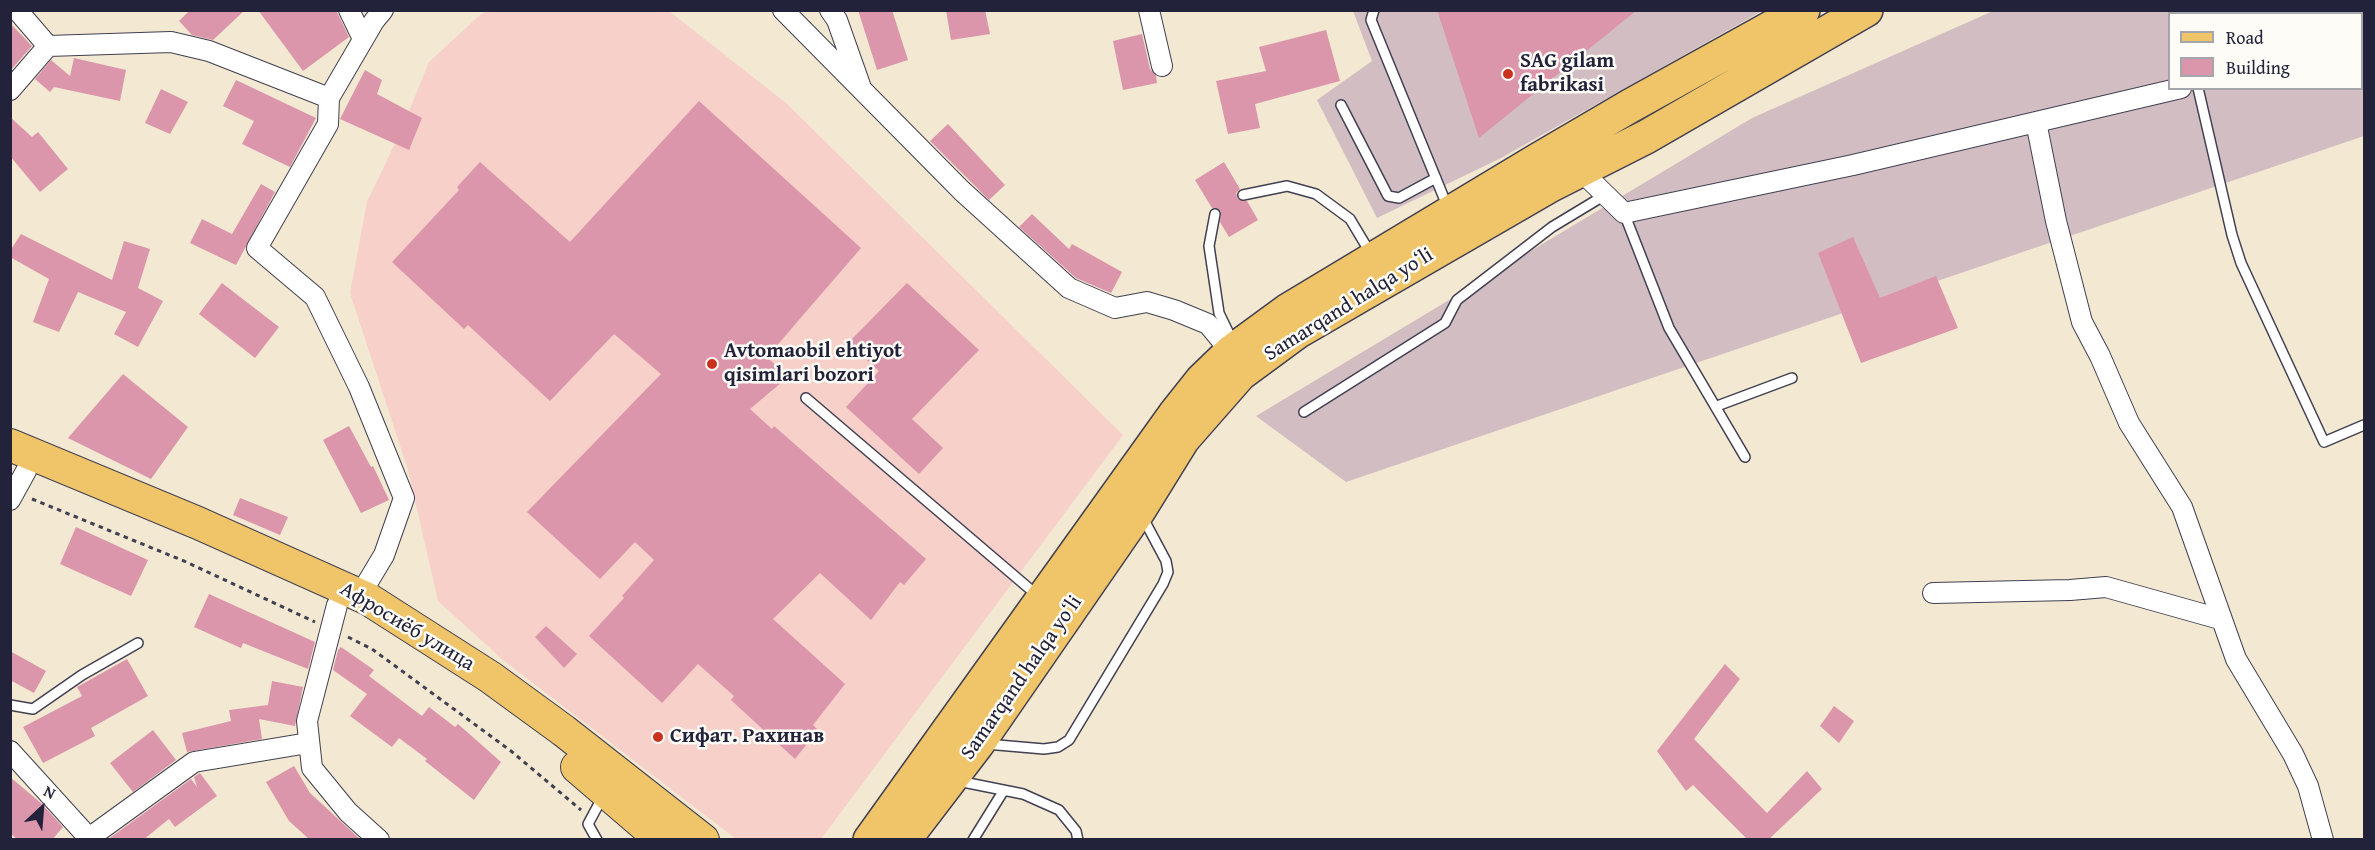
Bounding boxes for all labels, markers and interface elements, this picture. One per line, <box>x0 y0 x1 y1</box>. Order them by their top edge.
legend <box>2168 12 2363 90</box>
text: Road <box>2226 24 2264 51</box>
place label: SAG gilam fabrikasi <box>1520 49 1614 99</box>
text: Building <box>2226 54 2290 81</box>
marker: SAG gilam fabrikasi <box>1501 67 1515 81</box>
street label: Samarqand halqa yoʻli <box>1260 243 1438 367</box>
place label: Avtomaobil ehtiyot qisimlari bozori <box>724 339 902 389</box>
marker: Avtomaobil ehtiyot qisimlari bozori <box>705 357 719 371</box>
street label: Афросиёб улица <box>335 577 479 677</box>
street label: Samarqand halqa yoʻli <box>956 591 1088 765</box>
place label: Сифат. Рахинав <box>670 724 824 750</box>
marker: Сифат. Рахинав <box>651 730 665 744</box>
north arrow <box>12 778 72 838</box>
text: N <box>40 779 60 805</box>

